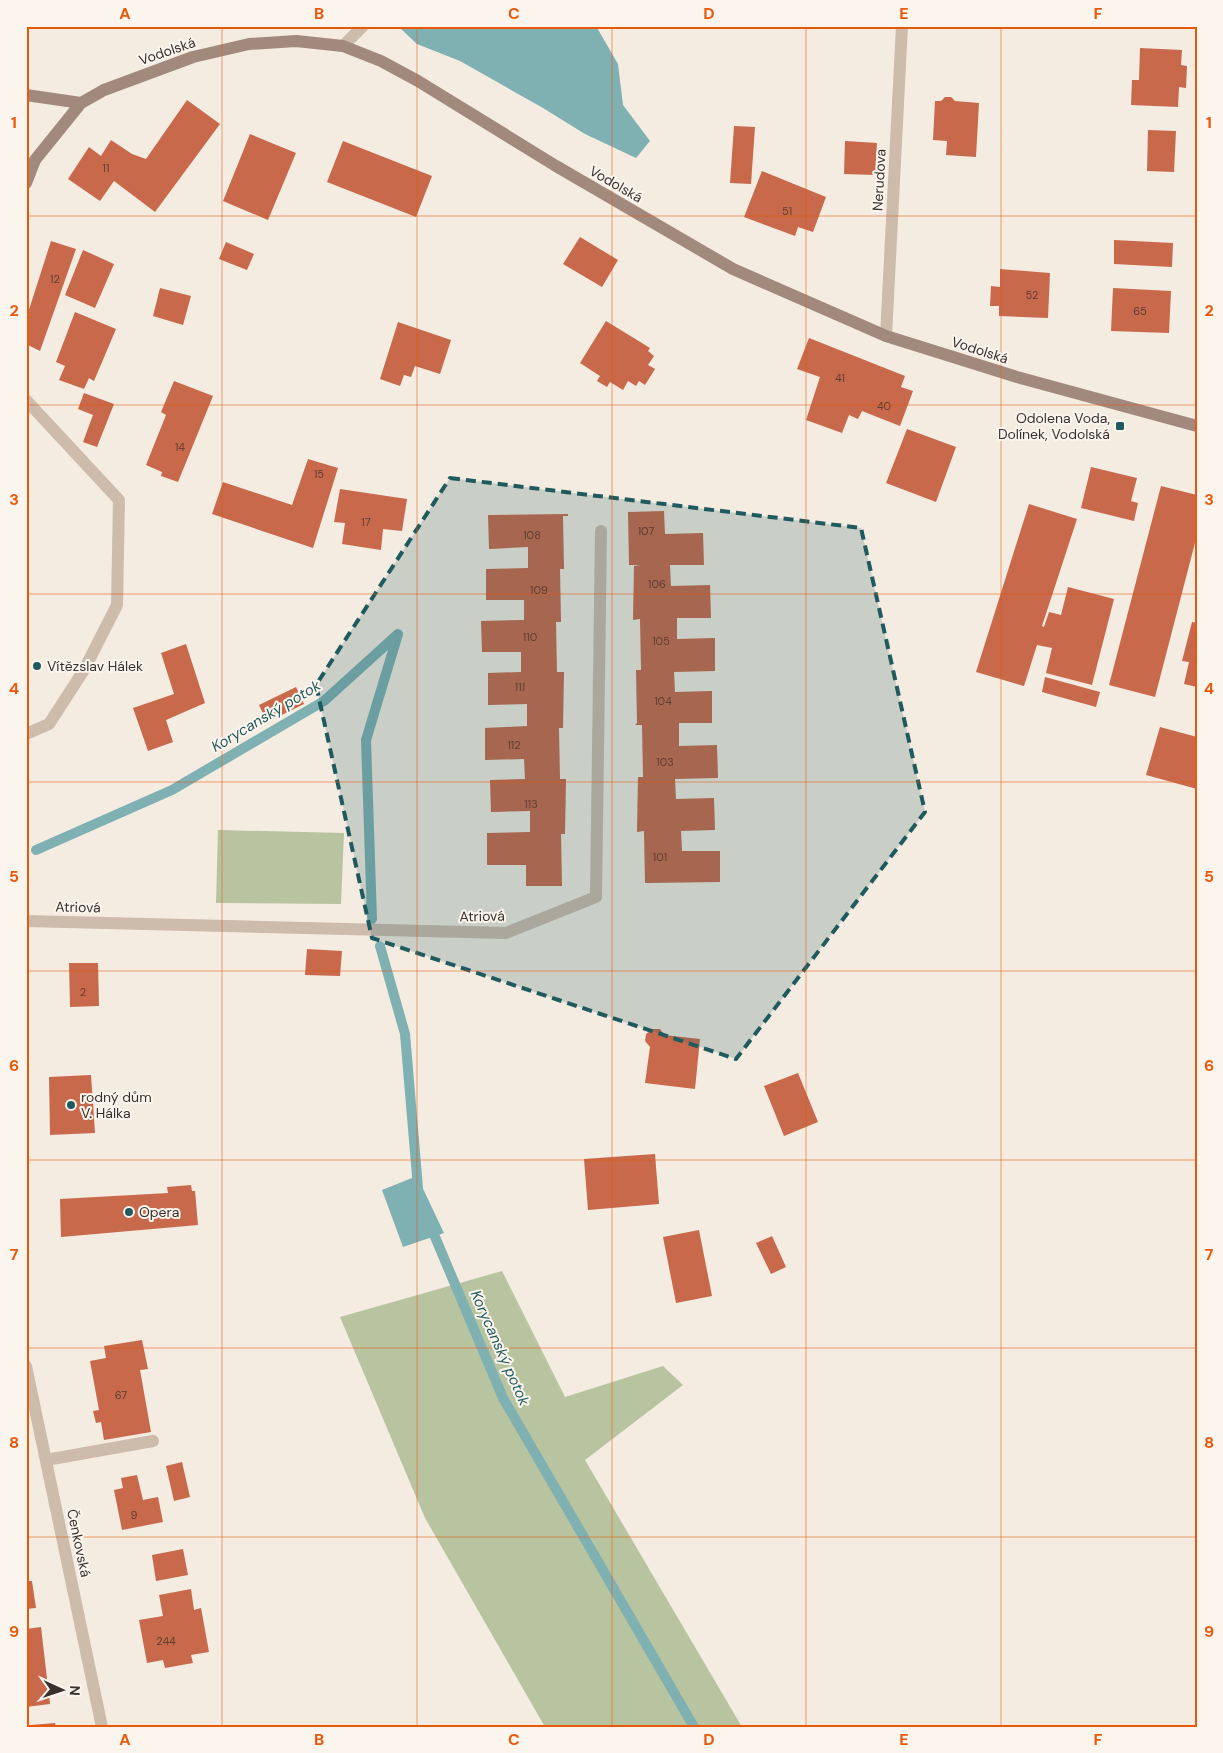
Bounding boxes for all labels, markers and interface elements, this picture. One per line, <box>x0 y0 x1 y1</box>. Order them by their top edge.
text: A <box>119 3 131 24</box>
text: B <box>314 3 324 24</box>
text: C <box>508 3 520 24</box>
text: D <box>703 3 715 24</box>
text: E <box>899 3 909 24</box>
text: F <box>1094 3 1103 24</box>
street label: Vodolská <box>136 33 198 69</box>
text: 1 <box>11 112 17 133</box>
text: 1 <box>1206 112 1212 133</box>
street label: Nerudova <box>868 148 890 212</box>
house number: 11 <box>103 161 109 175</box>
street label: Vodolská <box>586 162 646 206</box>
house number: 51 <box>782 204 792 218</box>
house number: 12 <box>50 272 60 286</box>
house number: 52 <box>1026 288 1038 302</box>
text: 2 <box>9 300 19 321</box>
text: 2 <box>1204 300 1214 321</box>
house number: 65 <box>1133 304 1147 318</box>
street label: Vodolská <box>949 332 1011 368</box>
house number: 41 <box>835 371 845 385</box>
house number: 40 <box>877 399 891 413</box>
place label: Odolena Voda, Dolínek, Vodolská <box>998 409 1110 443</box>
marker: Odolena Voda, Dolínek, Vodolská <box>1114 420 1126 432</box>
house number: 14 <box>175 440 185 454</box>
house number: 15 <box>314 467 324 481</box>
text: 3 <box>9 489 19 510</box>
text: 3 <box>1204 489 1214 510</box>
house number: 17 <box>361 515 371 529</box>
house number: 107 <box>638 524 654 538</box>
house number: 108 <box>523 528 541 542</box>
house number: 106 <box>648 577 666 591</box>
house number: 109 <box>530 583 548 597</box>
house number: 110 <box>523 630 537 644</box>
house number: 105 <box>652 634 670 648</box>
place label: Vítězslav Hálek <box>47 657 143 675</box>
marker: Vítězslav Hálek <box>31 660 43 672</box>
water label: Korycanský potok <box>208 675 325 757</box>
text: 4 <box>9 678 19 699</box>
text: 4 <box>1204 678 1214 699</box>
house number: 111 <box>515 680 525 694</box>
house number: 104 <box>654 694 672 708</box>
house number: 112 <box>507 738 521 752</box>
house number: 103 <box>656 755 674 769</box>
house number: 113 <box>524 797 538 811</box>
house number: 101 <box>653 850 667 864</box>
text: 5 <box>9 866 19 887</box>
text: 5 <box>1204 866 1214 887</box>
street label: Atriová <box>55 898 101 916</box>
street label: Atriová <box>459 907 505 925</box>
house number: 2 <box>80 985 86 999</box>
text: 6 <box>9 1055 19 1076</box>
text: 6 <box>1204 1055 1214 1076</box>
place label: rodný dům V. Hálka <box>81 1088 152 1122</box>
marker: rodný dům V. Hálka <box>65 1099 77 1111</box>
place label: Opera <box>139 1203 179 1221</box>
marker: Opera <box>123 1206 135 1218</box>
text: 7 <box>10 1244 19 1265</box>
text: 7 <box>1205 1244 1214 1265</box>
water label: Korycanský potok <box>466 1287 535 1409</box>
house number: 67 <box>115 1388 127 1402</box>
text: 8 <box>9 1432 19 1453</box>
text: 8 <box>1204 1432 1214 1453</box>
street label: Čenkovská <box>63 1507 95 1579</box>
house number: 9 <box>131 1508 138 1522</box>
text: 9 <box>9 1621 19 1642</box>
text: 9 <box>1204 1621 1214 1642</box>
house number: 244 <box>156 1634 176 1648</box>
north arrow <box>38 1666 88 1716</box>
text: N <box>66 1685 84 1696</box>
text: A <box>119 1729 131 1750</box>
text: B <box>314 1729 324 1750</box>
text: C <box>508 1729 520 1750</box>
text: D <box>703 1729 715 1750</box>
text: E <box>899 1729 909 1750</box>
text: F <box>1094 1729 1103 1750</box>

